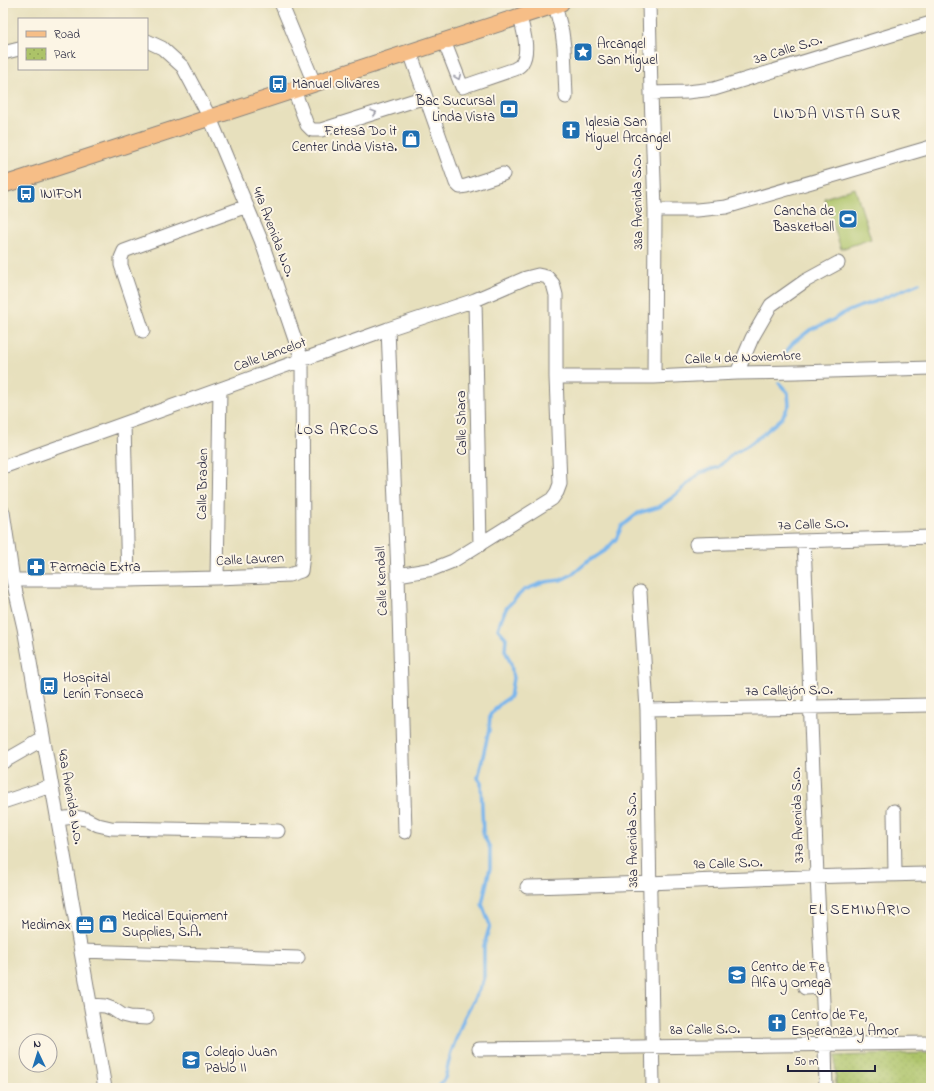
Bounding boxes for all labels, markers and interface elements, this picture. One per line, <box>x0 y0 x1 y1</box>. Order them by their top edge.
legend <box>18 18 148 70</box>
text: Road <box>54 26 80 44</box>
street label: 3a Calle S.O. <box>751 30 825 70</box>
place label: Arcangel San Miguel <box>597 34 658 72</box>
place icon: Arcangel San Miguel <box>572 41 594 63</box>
text: Park <box>54 46 76 64</box>
bus stop icon: Manuel Olivares <box>267 73 289 95</box>
place label: Manuel Olivares <box>292 74 380 95</box>
one-way arrow <box>454 74 462 81</box>
place label: Bac Sucursal Linda Vista <box>415 91 495 128</box>
bank icon: Bac Sucursal Linda Vista <box>498 98 520 120</box>
district label: LINDA VISTA SUR <box>773 103 901 125</box>
one-way arrow <box>370 109 377 118</box>
place label: Iglesia San Miguel Arcangel <box>585 112 671 150</box>
church icon: Iglesia San Miguel Arcangel <box>560 119 582 141</box>
place label: Fetesa Do it Center Linda Vista. <box>292 121 397 158</box>
shop icon: Fetesa Do it Center Linda Vista. <box>400 128 422 150</box>
street label: 38a Avenida S.O. <box>627 154 649 250</box>
bus stop icon: INIFOM <box>15 183 37 205</box>
place label: INIFOM <box>40 184 82 205</box>
street label: 41a Avenida N.O. <box>246 184 300 280</box>
place label: Cancha de Basketball <box>772 201 835 238</box>
sports icon: Cancha de Basketball <box>837 208 859 230</box>
street label: Calle Lancelot <box>231 332 310 378</box>
street label: Calle 4 de Noviembre <box>684 345 802 371</box>
street label: Calle Shara <box>451 390 473 456</box>
district label: LOS ARCOS <box>297 419 379 441</box>
street label: Calle Braden <box>192 448 214 520</box>
street label: 7a Calle S.O. <box>777 513 849 537</box>
street label: Calle Kendall <box>370 546 394 616</box>
street label: Calle Lauren <box>216 548 285 572</box>
pharmacy icon: Farmacia Extra <box>25 556 47 578</box>
place label: Farmacia Extra <box>49 557 141 578</box>
place label: Hospital Lenín Fonseca <box>63 668 143 705</box>
bus stop icon: Hospital Lenín Fonseca <box>38 675 60 697</box>
street label: 7a Callejón S.O. <box>745 680 833 702</box>
street label: 43a Avenida N.O. <box>51 748 89 846</box>
street label: 37a Avenida S.O. <box>786 767 810 863</box>
street label: 38a Avenida S.O. <box>622 792 644 888</box>
street label: 9a Calle S.O. <box>693 852 763 876</box>
district label: EL SEMINARIO <box>809 899 911 921</box>
place label: Medical Equipment Supplies, S.A. <box>122 906 228 943</box>
shop icon: Medical Equipment Supplies, S.A. <box>97 913 119 935</box>
office icon: Medimax <box>74 914 96 936</box>
place label: Medimax <box>21 915 71 936</box>
place label: Centro de Fe Alfa y Omega <box>751 957 831 995</box>
school or university icon: Centro de Fe Alfa y Omega <box>726 964 748 986</box>
place label: Centro de Fe, Esperanza y Amor <box>791 1005 899 1043</box>
church icon: Centro de Fe, Esperanza y Amor <box>766 1012 788 1034</box>
street label: 8a Calle S.O. <box>670 1019 740 1041</box>
north arrow <box>18 1033 58 1073</box>
text: N <box>33 1036 42 1052</box>
place label: Colegio Juan Pablo II <box>205 1042 277 1079</box>
scale bar <box>788 1047 875 1073</box>
school or university icon: Colegio Juan Pablo II <box>180 1049 202 1071</box>
text: 50 m <box>794 1053 818 1071</box>

